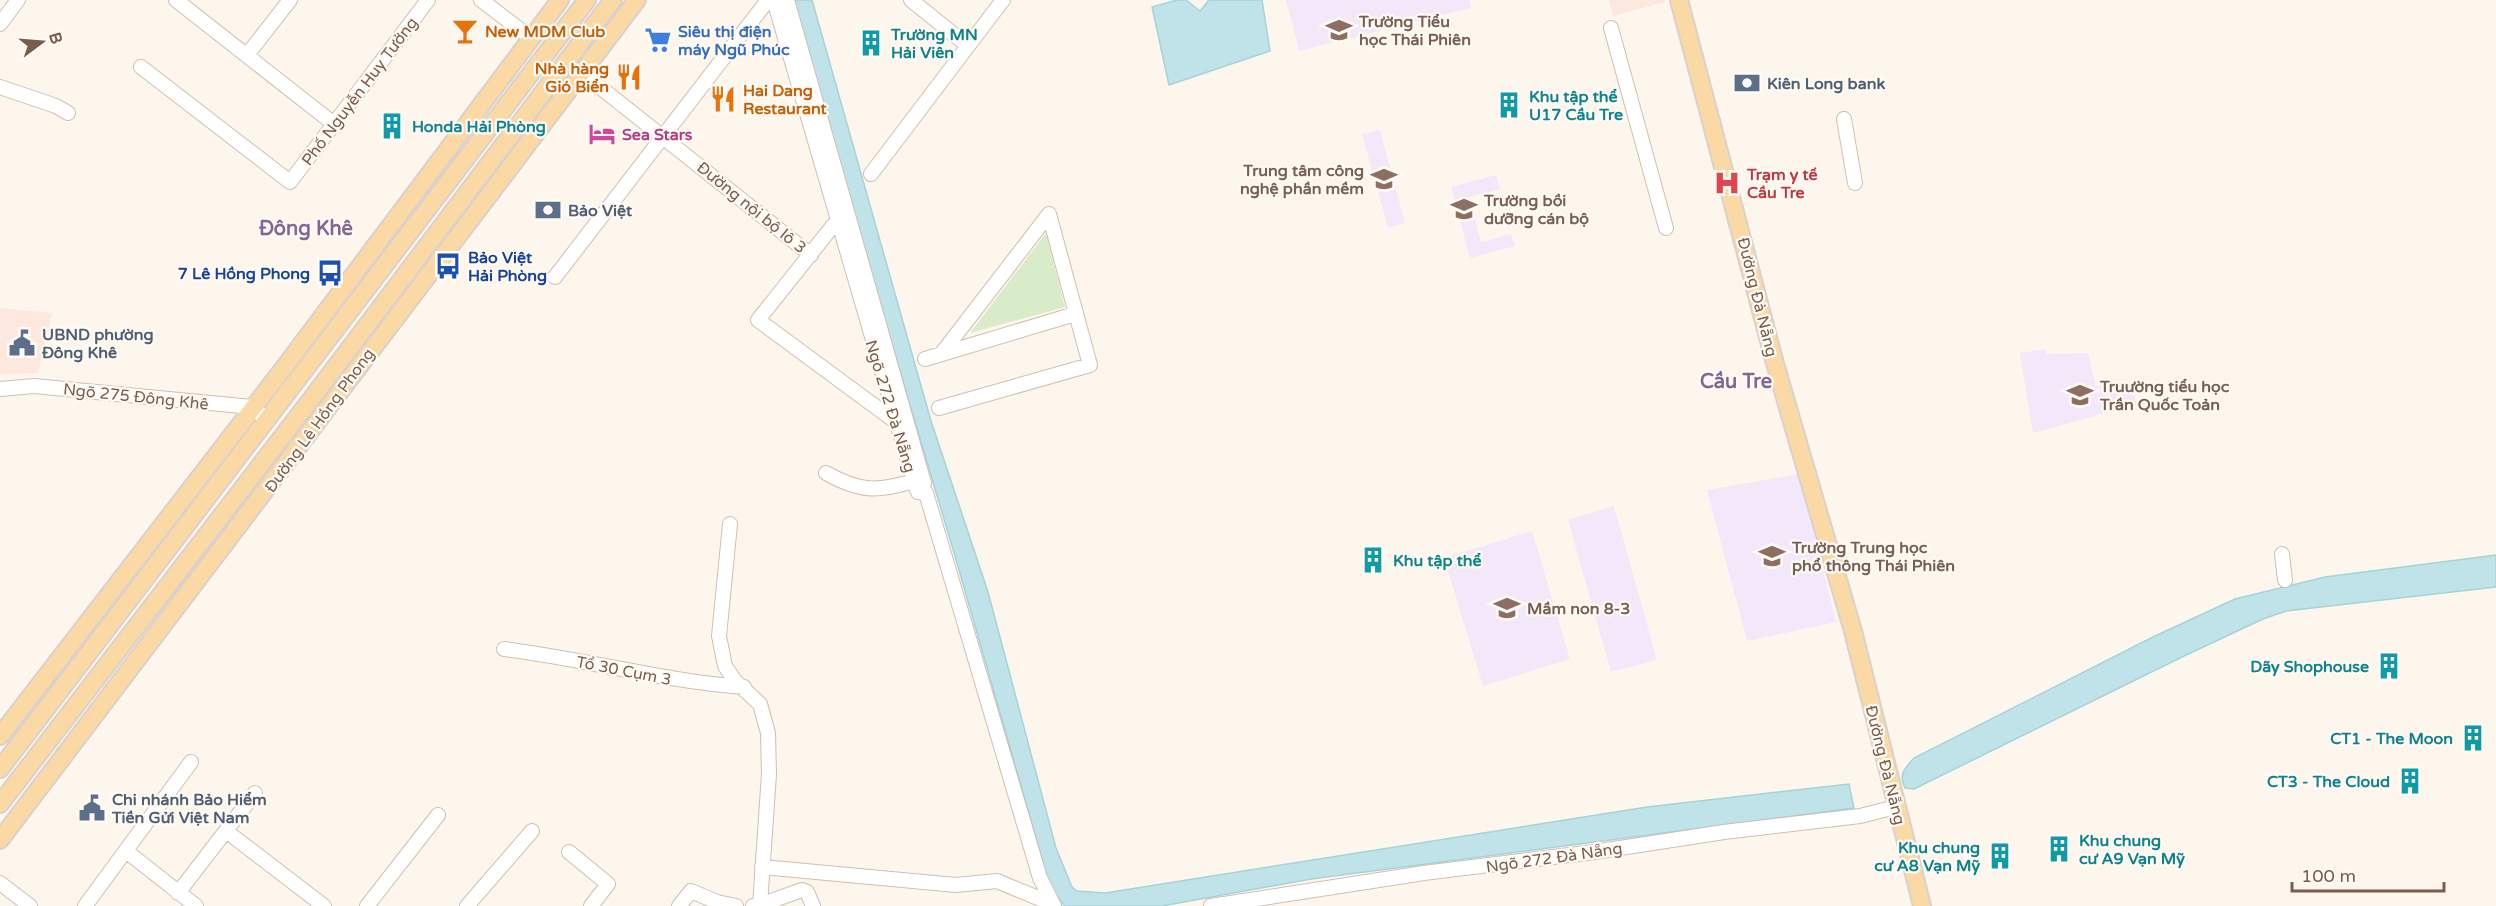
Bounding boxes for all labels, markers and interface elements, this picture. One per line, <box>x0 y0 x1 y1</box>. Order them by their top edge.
north arrow <box>12 12 72 72</box>
place label: Trường Tiểu học Thái Phiên <box>1358 12 1471 50</box>
street label: Phố Nguyễn Huy Tưởng <box>297 13 422 170</box>
school or university icon: Trường Tiểu học Thái Phiên <box>1324 15 1354 45</box>
bar icon: New MDM Club <box>450 16 480 46</box>
place label: New MDM Club <box>485 22 605 42</box>
place label: Siêu thị điện máy Ngũ Phúc <box>678 22 790 60</box>
supermarket icon: Siêu thị điện máy Ngũ Phúc <box>643 25 673 55</box>
place label: Trường MN Hải Viên <box>890 25 978 63</box>
building icon: Trường MN Hải Viên <box>856 28 886 58</box>
text: B <box>44 30 67 46</box>
place label: Nhà hàng Gió Biển <box>535 59 609 97</box>
restaurant icon: Nhà hàng Gió Biển <box>614 62 644 92</box>
bank icon: Kiên Long bank <box>1732 68 1762 98</box>
place label: Kiên Long bank <box>1767 74 1885 94</box>
place label: Hai Dang Restaurant <box>743 81 828 119</box>
restaurant icon: Hai Dang Restaurant <box>708 84 738 114</box>
place label: Khu tập thể U17 Cầu Tre <box>1529 87 1623 125</box>
building icon: Khu tập thể U17 Cầu Tre <box>1494 90 1524 120</box>
building icon: Honda Hải Phòng <box>377 111 407 141</box>
place label: Honda Hải Phòng <box>412 117 546 137</box>
hotel icon: Sea Stars <box>587 119 617 149</box>
place label: Sea Stars <box>622 125 693 145</box>
street label: Đường nội bộ lô 3 <box>693 157 810 258</box>
place label: Trung tâm công nghệ phần mềm <box>1240 161 1364 199</box>
school or university icon: Trung tâm công nghệ phần mềm <box>1369 164 1399 194</box>
place label: Trạm y tế Cầu Tre <box>1746 165 1818 203</box>
hospital icon: Trạm y tế Cầu Tre <box>1712 168 1742 198</box>
place label: Trường bồi dưỡng cán bộ <box>1483 191 1589 229</box>
school or university icon: Trường bồi dưỡng cán bộ <box>1449 194 1479 224</box>
bank icon: Bảo Việt <box>533 195 563 225</box>
place label: Bảo Việt <box>568 201 633 221</box>
district label: Đông Khê <box>258 217 353 241</box>
street label: Đường Đà Nẵng <box>1733 235 1782 359</box>
place label: Bảo Việt Hải Phòng <box>468 248 547 286</box>
bus stop icon: Bảo Việt Hải Phòng <box>433 251 463 281</box>
bus stop icon: 7 Lê Hồng Phong <box>315 258 345 288</box>
place label: 7 Lê Hồng Phong <box>178 264 310 284</box>
place label: UBND phường Đông Khê <box>41 325 154 363</box>
public building icon: UBND phường Đông Khê <box>7 328 37 358</box>
street label: Ngõ 272 Đà Nẵng <box>860 338 920 475</box>
street label: Đường Lê Hồng Phong <box>261 344 379 497</box>
district label: Cầu Tre <box>1700 370 1772 394</box>
place label: Truường tiểu học Trần Quốc Toản <box>2099 377 2230 415</box>
street label: Ngõ 275 Đông Khê <box>62 379 210 415</box>
school or university icon: Truường tiểu học Trần Quốc Toản <box>2065 380 2095 410</box>
place label: Trường Trung học phổ thông Thái Phiên <box>1791 538 1955 576</box>
school or university icon: Trường Trung học phổ thông Thái Phiên <box>1757 541 1787 571</box>
building icon: Khu tập thể <box>1358 545 1388 575</box>
place label: Khu tập thể <box>1393 551 1482 571</box>
school or university icon: Mầm non 8-3 <box>1492 593 1522 623</box>
place label: Mầm non 8-3 <box>1527 599 1630 619</box>
building icon: Dãy Shophouse <box>2374 651 2404 681</box>
street label: Tổ 30 Cụm 3 <box>575 652 673 690</box>
place label: Dãy Shophouse <box>2250 657 2369 677</box>
street label: Đường Đà Nẵng <box>1861 703 1910 827</box>
building icon: CT1 - The Moon <box>2458 723 2488 753</box>
place label: CT1 - The Moon <box>2330 729 2453 749</box>
building icon: CT3 - The Cloud <box>2395 766 2425 796</box>
place label: CT3 - The Cloud <box>2267 772 2390 792</box>
place label: Chi nhánh Bảo Hiểm Tiền Gửi Việt Nam <box>111 790 267 828</box>
public building icon: Chi nhánh Bảo Hiểm Tiền Gửi Việt Nam <box>77 793 107 823</box>
place label: Khu chung cư A9 Vạn Mỹ <box>2079 831 2185 869</box>
building icon: Khu chung cư A9 Vạn Mỹ <box>2044 834 2074 864</box>
place label: Khu chung cư A8 Vạn Mỹ <box>1874 838 1980 876</box>
street label: Ngõ 272 Đà Nẵng <box>1485 839 1624 877</box>
building icon: Khu chung cư A8 Vạn Mỹ <box>1985 841 2015 871</box>
scale bar <box>2292 855 2444 893</box>
text: 100 m <box>2301 865 2356 887</box>

